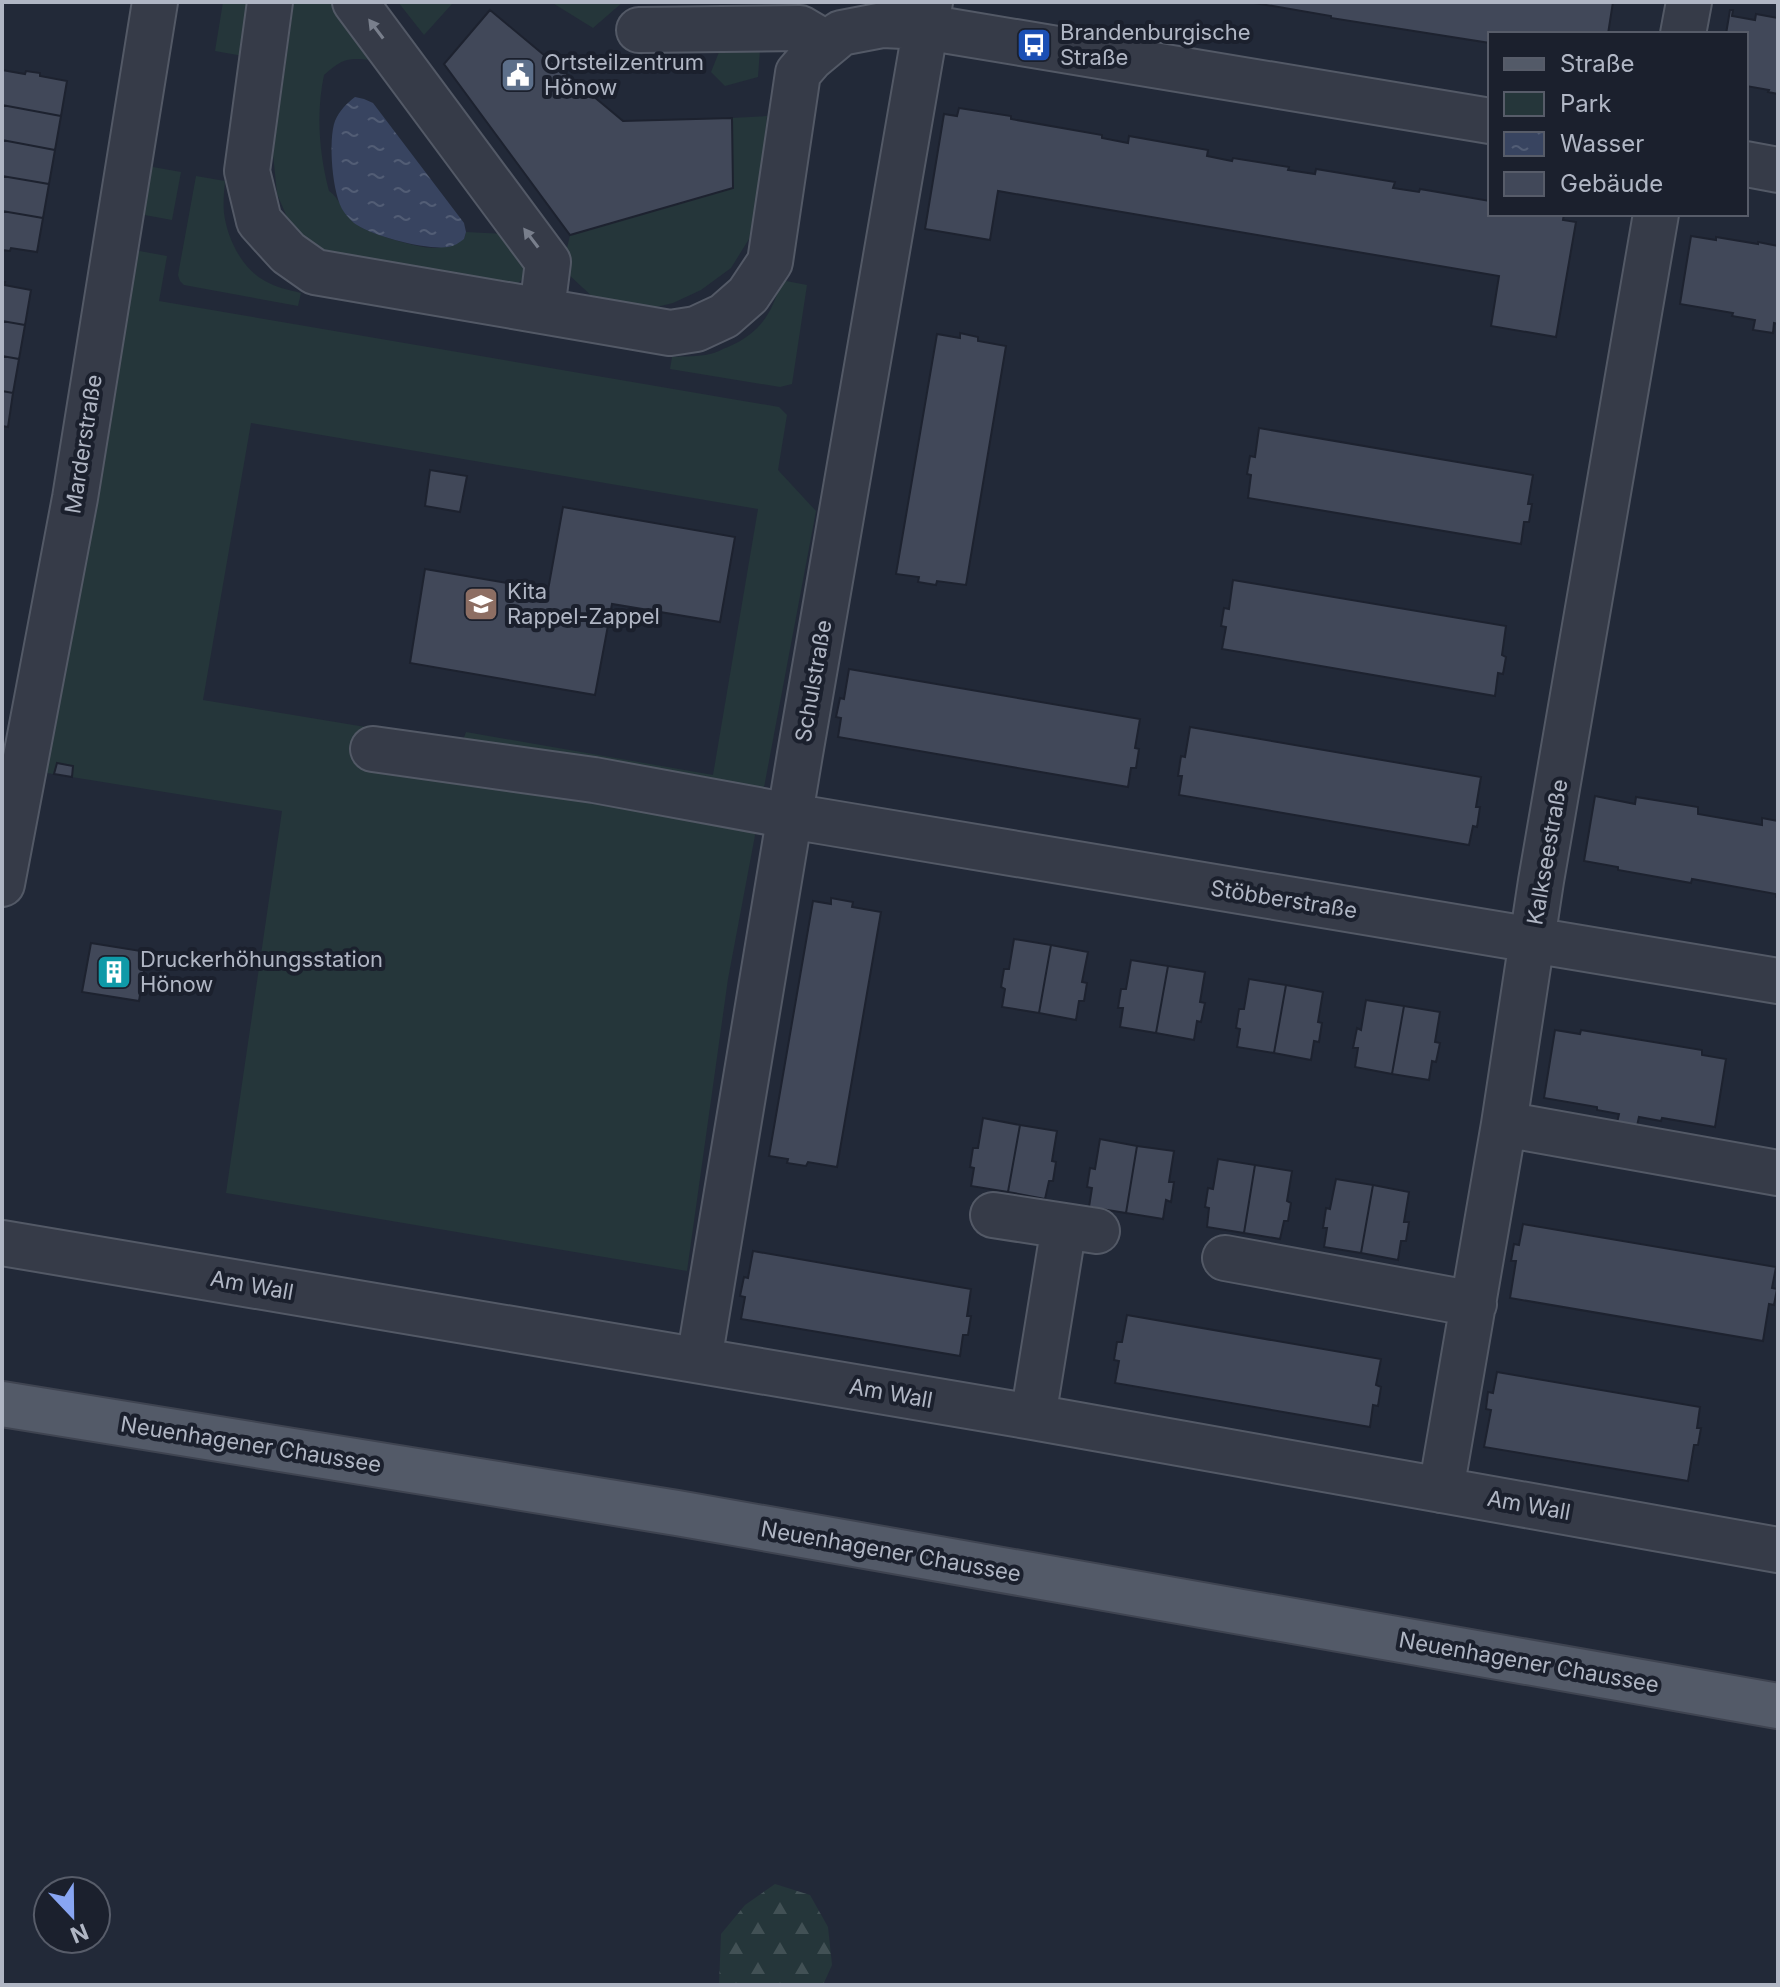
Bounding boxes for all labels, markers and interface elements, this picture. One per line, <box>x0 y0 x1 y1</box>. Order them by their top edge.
one-way arrow <box>368 19 384 40</box>
place label: Brandenburgische Straße <box>1060 19 1251 70</box>
bus stop icon: Brandenburgische Straße <box>1015 26 1053 64</box>
legend <box>1488 32 1748 216</box>
place label: Ortsteilzentrum Hönow <box>544 49 704 100</box>
text: Straße <box>1560 49 1635 78</box>
public building icon: Ortsteilzentrum Hönow <box>499 56 537 94</box>
text: Park <box>1560 89 1611 118</box>
text: Wasser <box>1560 129 1644 158</box>
text: Gebäude <box>1560 169 1663 198</box>
one-way arrow <box>523 228 539 249</box>
street label: Marderstraße <box>59 373 107 515</box>
place label: Kita Rappel-Zappel <box>507 578 660 629</box>
school or university icon: Kita Rappel-Zappel <box>462 585 500 623</box>
street label: Schulstraße <box>789 618 837 744</box>
street label: Kalkseestraße <box>1521 777 1573 927</box>
street label: Stöbberstraße <box>1209 875 1359 923</box>
place label: Druckerhöhungsstation Hönow <box>140 946 383 997</box>
building icon: Druckerhöhungsstation Hönow <box>95 953 133 991</box>
street label: Am Wall <box>208 1265 296 1305</box>
street label: Am Wall <box>847 1373 935 1413</box>
street label: Neuenhagener Chaussee <box>119 1411 383 1477</box>
street label: Am Wall <box>1485 1485 1573 1525</box>
street label: Neuenhagener Chaussee <box>759 1515 1023 1587</box>
street label: Neuenhagener Chaussee <box>1397 1626 1661 1698</box>
north arrow <box>32 1875 112 1955</box>
text: N <box>67 1918 92 1949</box>

